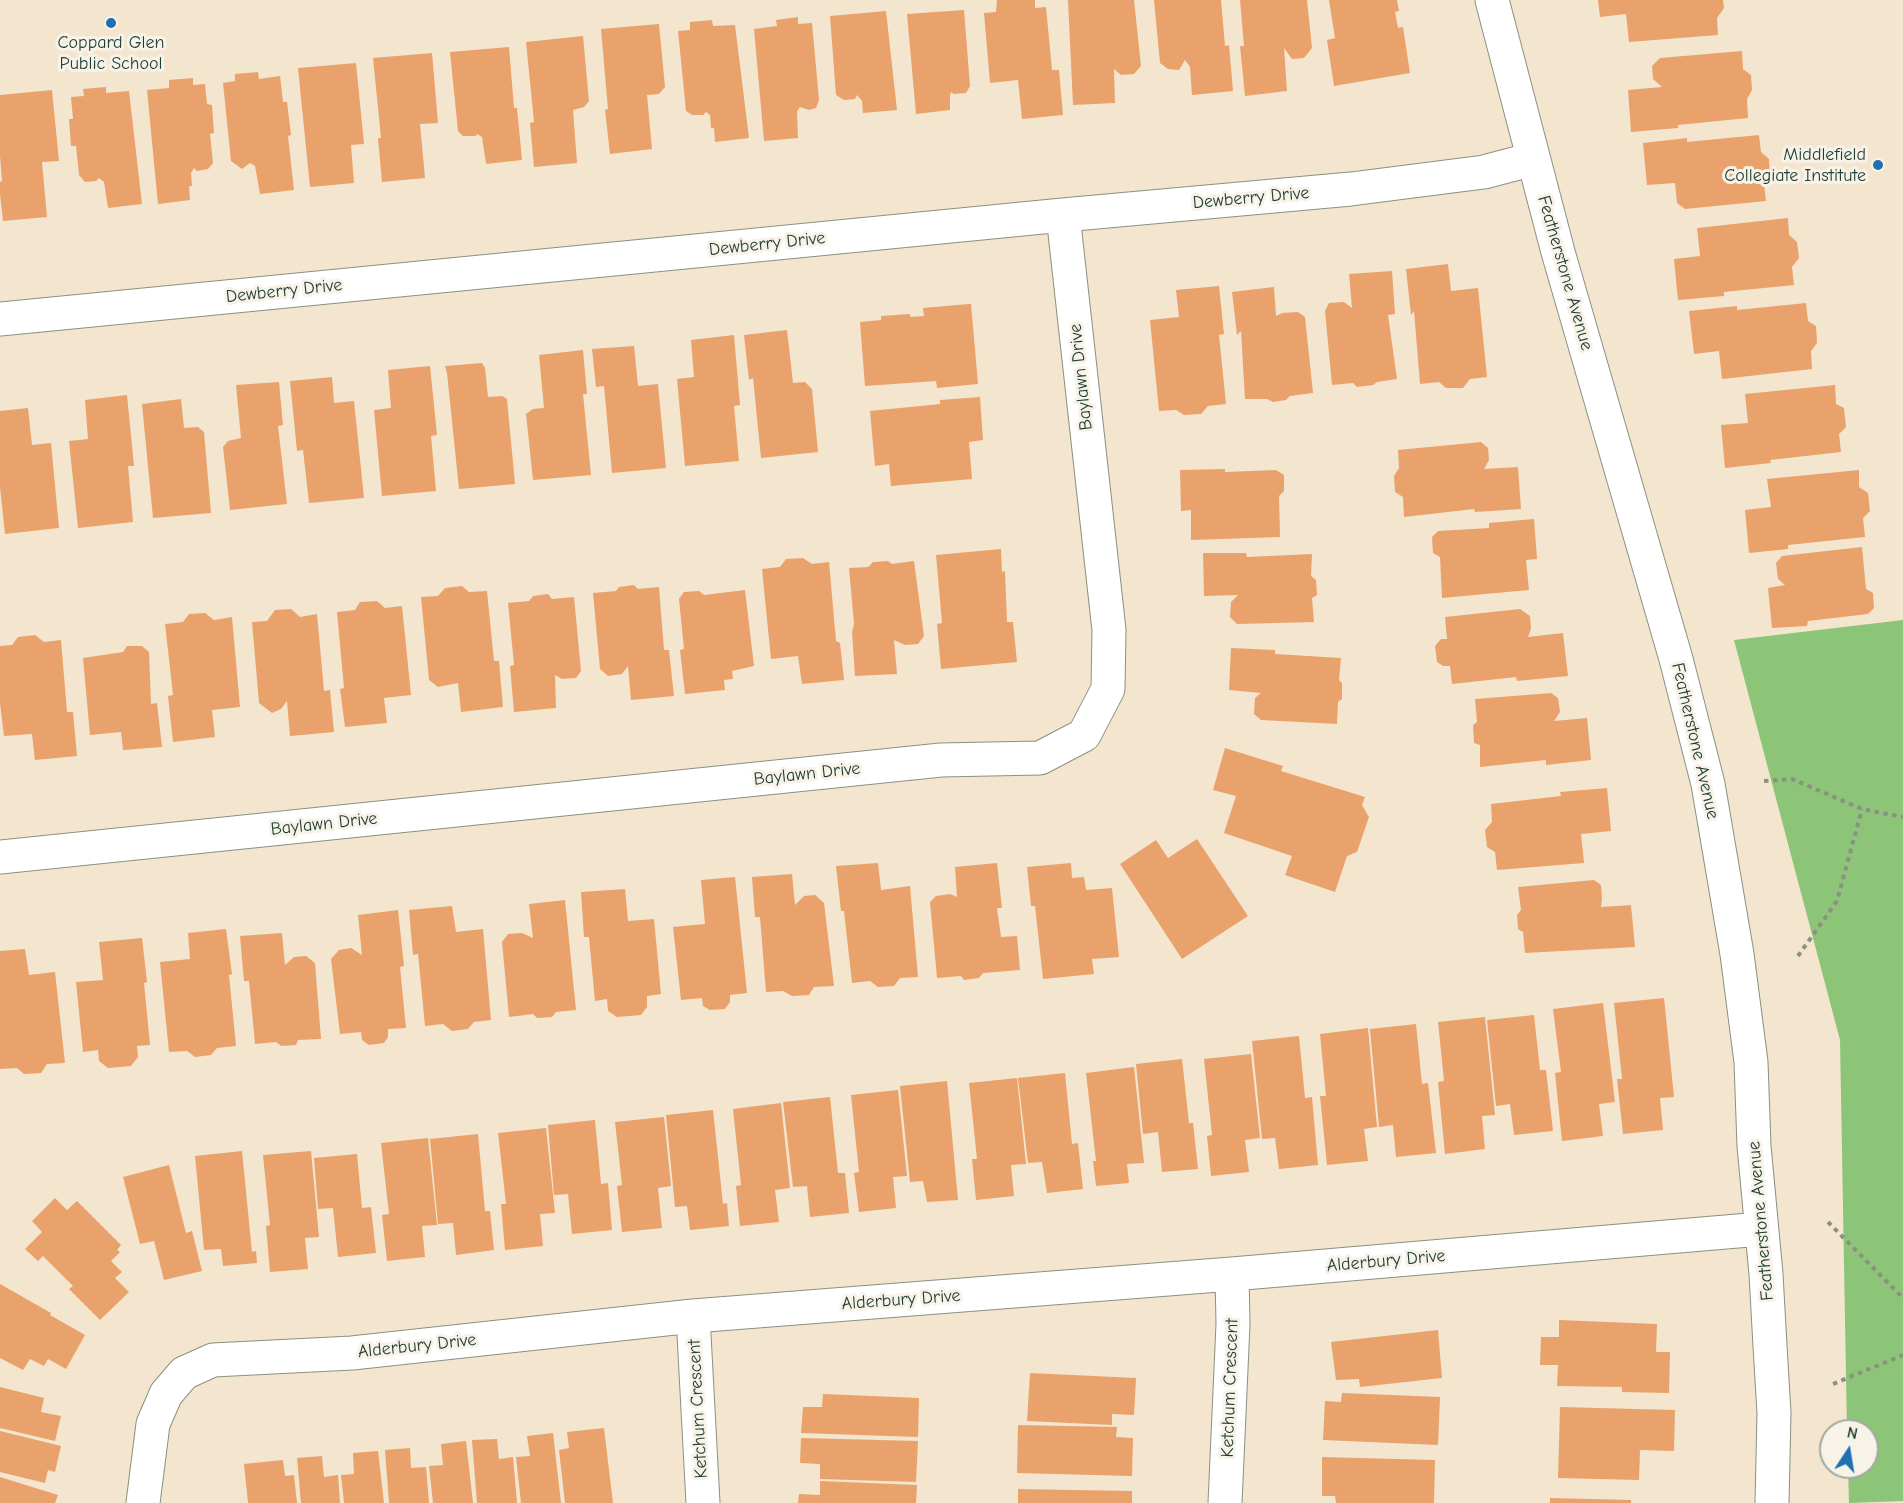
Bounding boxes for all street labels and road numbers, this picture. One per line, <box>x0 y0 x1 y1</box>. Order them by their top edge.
street label: Dewberry Drive <box>1192 182 1310 214</box>
street label: Featherstone Avenue <box>1533 193 1597 353</box>
street label: Dewberry Drive <box>708 227 826 261</box>
street label: Dewberry Drive <box>225 274 343 308</box>
street label: Baylawn Drive <box>1065 323 1097 431</box>
street label: Featherstone Avenue <box>1666 661 1724 821</box>
street label: Baylawn Drive <box>753 758 861 790</box>
street label: Baylawn Drive <box>270 808 378 840</box>
street label: Featherstone Avenue <box>1743 1140 1779 1302</box>
street label: Alderbury Drive <box>1326 1245 1446 1277</box>
street label: Alderbury Drive <box>841 1285 961 1315</box>
street label: Ketchum Crescent <box>1217 1318 1243 1458</box>
street label: Alderbury Drive <box>357 1329 477 1363</box>
street label: Ketchum Crescent <box>684 1339 712 1479</box>

